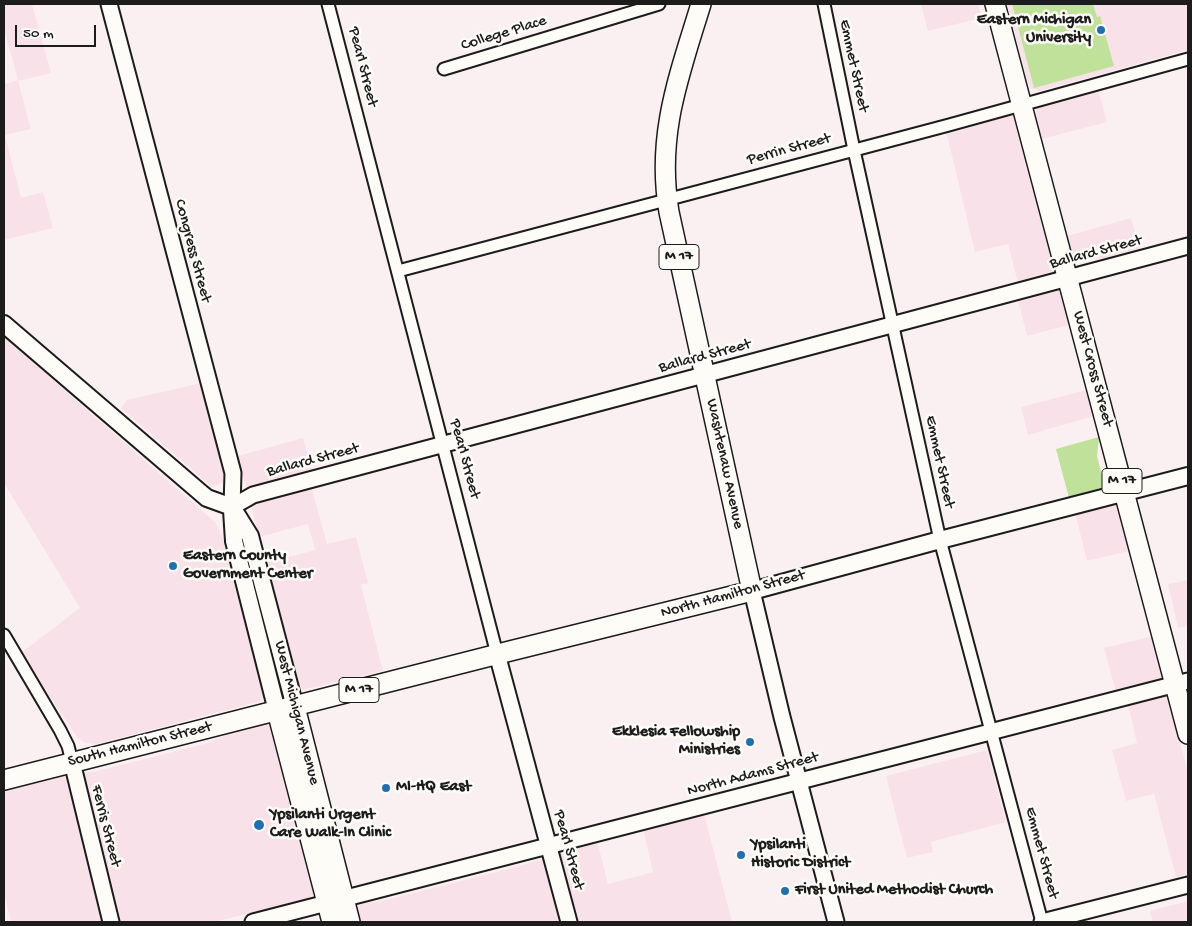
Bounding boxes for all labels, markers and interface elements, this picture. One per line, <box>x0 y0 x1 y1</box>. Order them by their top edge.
place label: Eastern Michigan University <box>977 11 1091 49</box>
street label: College Place <box>459 12 549 56</box>
scale bar <box>18 15 99 47</box>
street label: Emmet Street <box>834 18 872 114</box>
marker: Eastern Michigan University <box>1095 24 1107 36</box>
text: 50 m <box>23 25 54 43</box>
street label: Pearl Street <box>343 25 381 109</box>
street label: Perrin Street <box>745 130 833 170</box>
street label: Congress Street <box>169 197 215 305</box>
street label: Ballard Street <box>1048 231 1144 275</box>
road number: M 17 <box>659 244 699 270</box>
street label: West Cross Street <box>1067 309 1117 429</box>
street label: Ballard Street <box>657 335 753 379</box>
street label: Washtenaw Avenue <box>701 397 747 531</box>
street label: Emmet Street <box>920 414 958 510</box>
street label: Pearl Street <box>444 417 484 501</box>
street label: Ballard Street <box>265 439 361 483</box>
road number: M 17 <box>1102 468 1142 494</box>
place label: Eastern County Government Center <box>183 547 312 585</box>
marker: Eastern County Government Center <box>167 560 179 572</box>
street label: North Hamilton Street <box>659 566 807 624</box>
street label: West Michigan Avenue <box>269 639 323 787</box>
road number: M 17 <box>339 678 379 702</box>
street label: South Hamilton Street <box>66 718 214 772</box>
place label: Ekklesia Fellowship Ministries <box>612 723 740 761</box>
marker: Ekklesia Fellowship Ministries <box>744 736 756 748</box>
street label: North Adams Street <box>685 748 821 802</box>
place label: MI-HQ East <box>396 778 471 798</box>
marker: MI-HQ East <box>380 782 392 794</box>
street label: Ferris Street <box>86 783 124 869</box>
street label: Emmet Street <box>1020 805 1062 901</box>
place label: Ypsilanti Urgent Care Walk-In Clinic <box>270 806 391 844</box>
street label: Pearl Street <box>548 808 588 892</box>
marker: Ypsilanti Urgent Care Walk-In Clinic <box>252 818 266 832</box>
place label: Ypsilanti Historic District <box>751 836 850 874</box>
marker: Ypsilanti Historic District <box>735 849 747 861</box>
place label: First United Methodist Church <box>795 881 993 901</box>
marker: First United Methodist Church <box>779 885 791 897</box>

